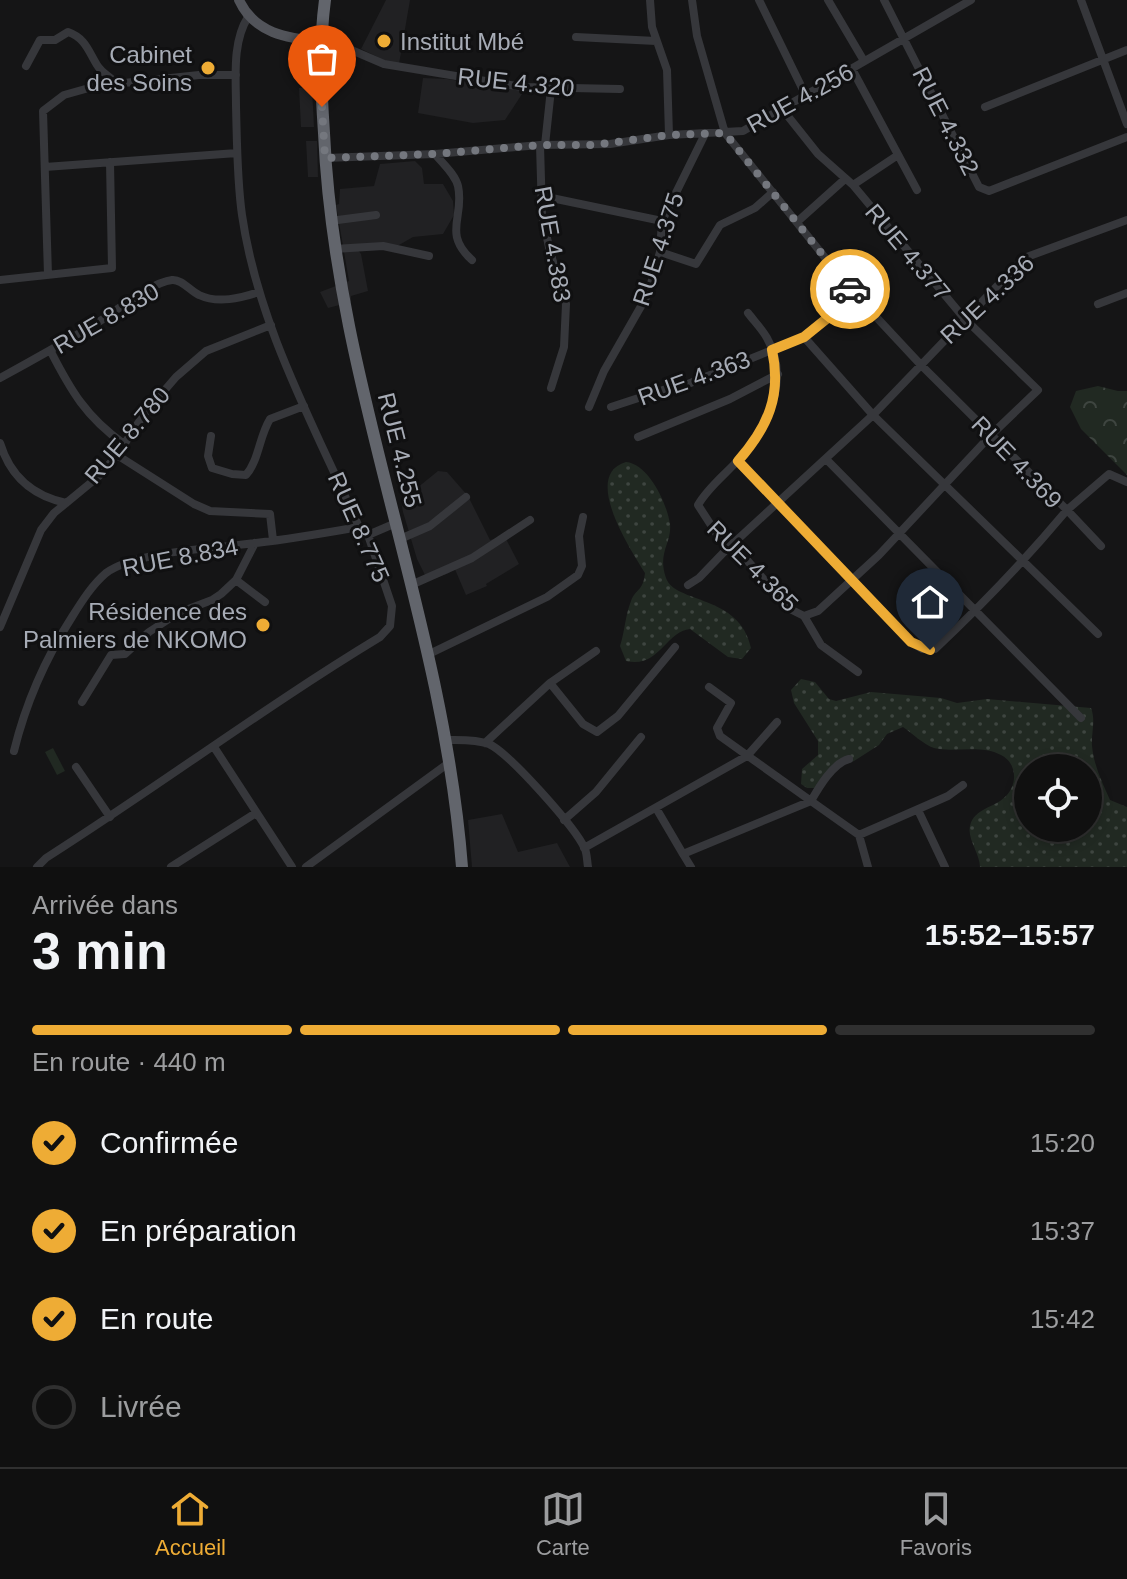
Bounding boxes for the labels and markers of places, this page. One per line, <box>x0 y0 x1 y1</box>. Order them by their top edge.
pin <box>288 25 356 107</box>
place label: Institut Mbé <box>400 28 524 55</box>
marker: Institut Mbé <box>375 32 393 50</box>
place label: Cabinet des Soins <box>87 41 192 96</box>
marker: Cabinet des Soins <box>199 59 217 77</box>
pin <box>896 568 964 650</box>
place label: Résidence des Palmiers de NKOMO <box>23 598 247 653</box>
marker: Résidence des Palmiers de NKOMO <box>254 616 272 634</box>

